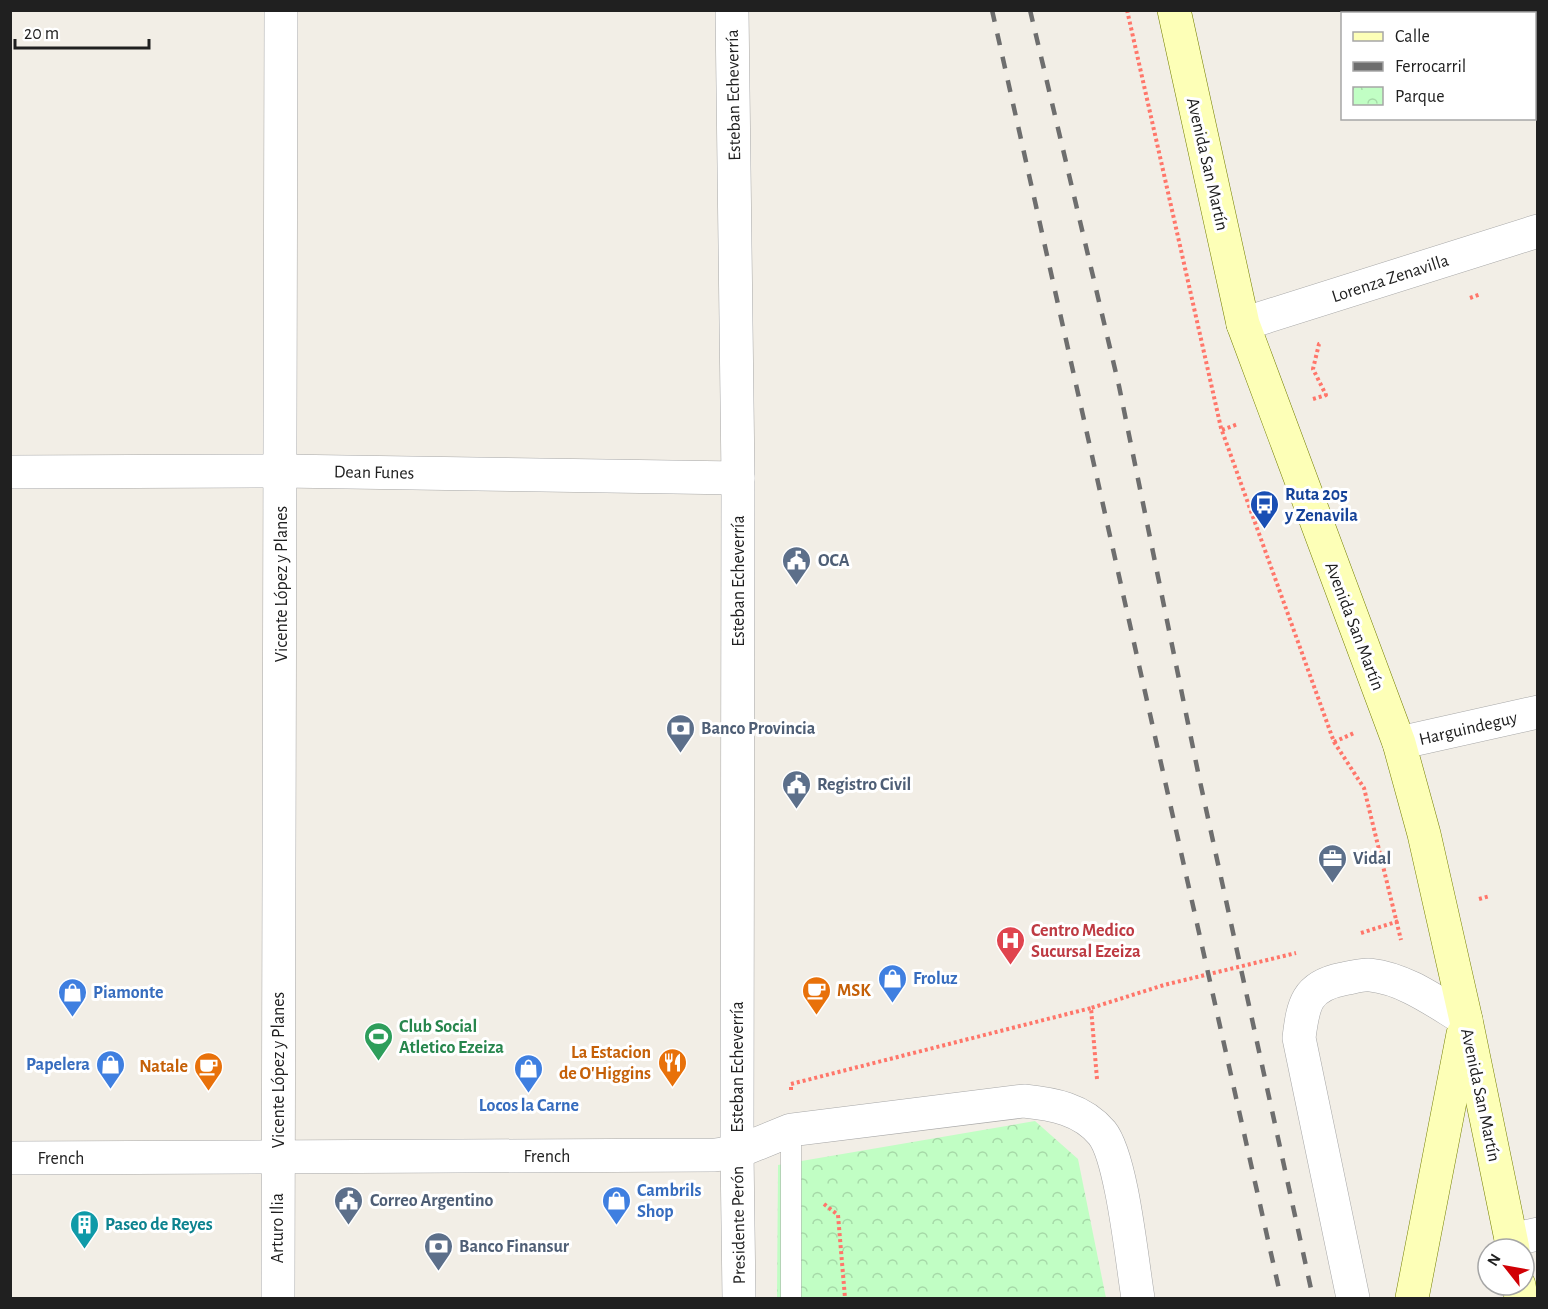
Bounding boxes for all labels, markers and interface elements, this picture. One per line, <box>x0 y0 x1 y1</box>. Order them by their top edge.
scale bar <box>15 12 148 50</box>
legend <box>1341 12 1536 120</box>
text: 20 m <box>24 25 59 43</box>
text: Calle <box>1395 28 1430 46</box>
street label: Esteban Echeverría <box>724 29 744 161</box>
text: Ferrocarril <box>1395 58 1466 76</box>
text: Parque <box>1395 88 1444 106</box>
street label: Avenida San Martín <box>1183 96 1231 232</box>
street label: Lorenza Zenavilla <box>1330 252 1451 306</box>
street label: Dean Funes <box>334 463 414 483</box>
place label: Ruta 205 y Zenavila <box>1284 486 1358 525</box>
bus stop icon: Ruta 205 y Zenavila <box>1248 488 1280 530</box>
street label: Vicente López y Planes <box>273 506 291 662</box>
street label: Esteban Echeverría <box>730 515 748 647</box>
public building icon: OCA <box>781 544 813 586</box>
place label: OCA <box>818 552 850 570</box>
street label: Avenida San Martín <box>1321 560 1387 693</box>
street label: Harguindeguy <box>1417 709 1519 749</box>
bank icon: Banco Provincia <box>664 712 696 754</box>
place label: Banco Provincia <box>701 720 816 738</box>
public building icon: Registro Civil <box>780 768 812 810</box>
place label: Registro Civil <box>817 776 911 794</box>
office icon: Vidal <box>1316 842 1348 884</box>
place label: Vidal <box>1353 850 1391 868</box>
place label: Centro Medico Sucursal Ezeiza <box>1031 922 1141 961</box>
hospital icon: Centro Medico Sucursal Ezeiza <box>994 924 1026 966</box>
shop icon: Froluz <box>876 962 908 1004</box>
place label: Froluz <box>913 970 958 988</box>
cafe icon: MSK <box>800 974 832 1016</box>
shop icon: Piamonte <box>56 976 88 1018</box>
place label: MSK <box>837 982 871 1000</box>
place label: Piamonte <box>93 984 164 1002</box>
street label: Vicente López y Planes <box>270 992 288 1148</box>
street label: Esteban Echeverría <box>729 1001 747 1133</box>
place label: Club Social Atletico Ezeiza <box>399 1018 504 1057</box>
sports icon: Club Social Atletico Ezeiza <box>362 1020 394 1062</box>
street label: Avenida San Martín <box>1457 1027 1503 1164</box>
place label: La Estacion de O'Higgins <box>559 1044 651 1083</box>
restaurant icon: La Estacion de O'Higgins <box>656 1046 688 1088</box>
shop icon: Papelera <box>95 1048 127 1090</box>
cafe icon: Natale <box>193 1050 225 1092</box>
shop icon: Locos la Carne <box>513 1052 545 1094</box>
place label: Papelera <box>26 1056 90 1074</box>
place label: Natale <box>139 1058 188 1076</box>
place label: Locos la Carne <box>479 1097 579 1115</box>
street label: French <box>524 1148 570 1166</box>
street label: French <box>38 1150 84 1168</box>
street label: Presidente Perón <box>729 1166 749 1284</box>
place label: Cambrils Shop <box>637 1182 701 1221</box>
public building icon: Correo Argentino <box>333 1184 365 1226</box>
shop icon: Cambrils Shop <box>600 1184 632 1226</box>
place label: Correo Argentino <box>370 1192 494 1210</box>
street label: Arturo Ilia <box>269 1193 287 1263</box>
building icon: Paseo de Reyes <box>68 1208 100 1250</box>
place label: Paseo de Reyes <box>105 1216 213 1234</box>
bank icon: Banco Finansur <box>422 1230 454 1272</box>
north arrow <box>1476 1237 1536 1297</box>
place label: Banco Finansur <box>459 1238 570 1256</box>
text: N <box>1484 1251 1504 1269</box>

